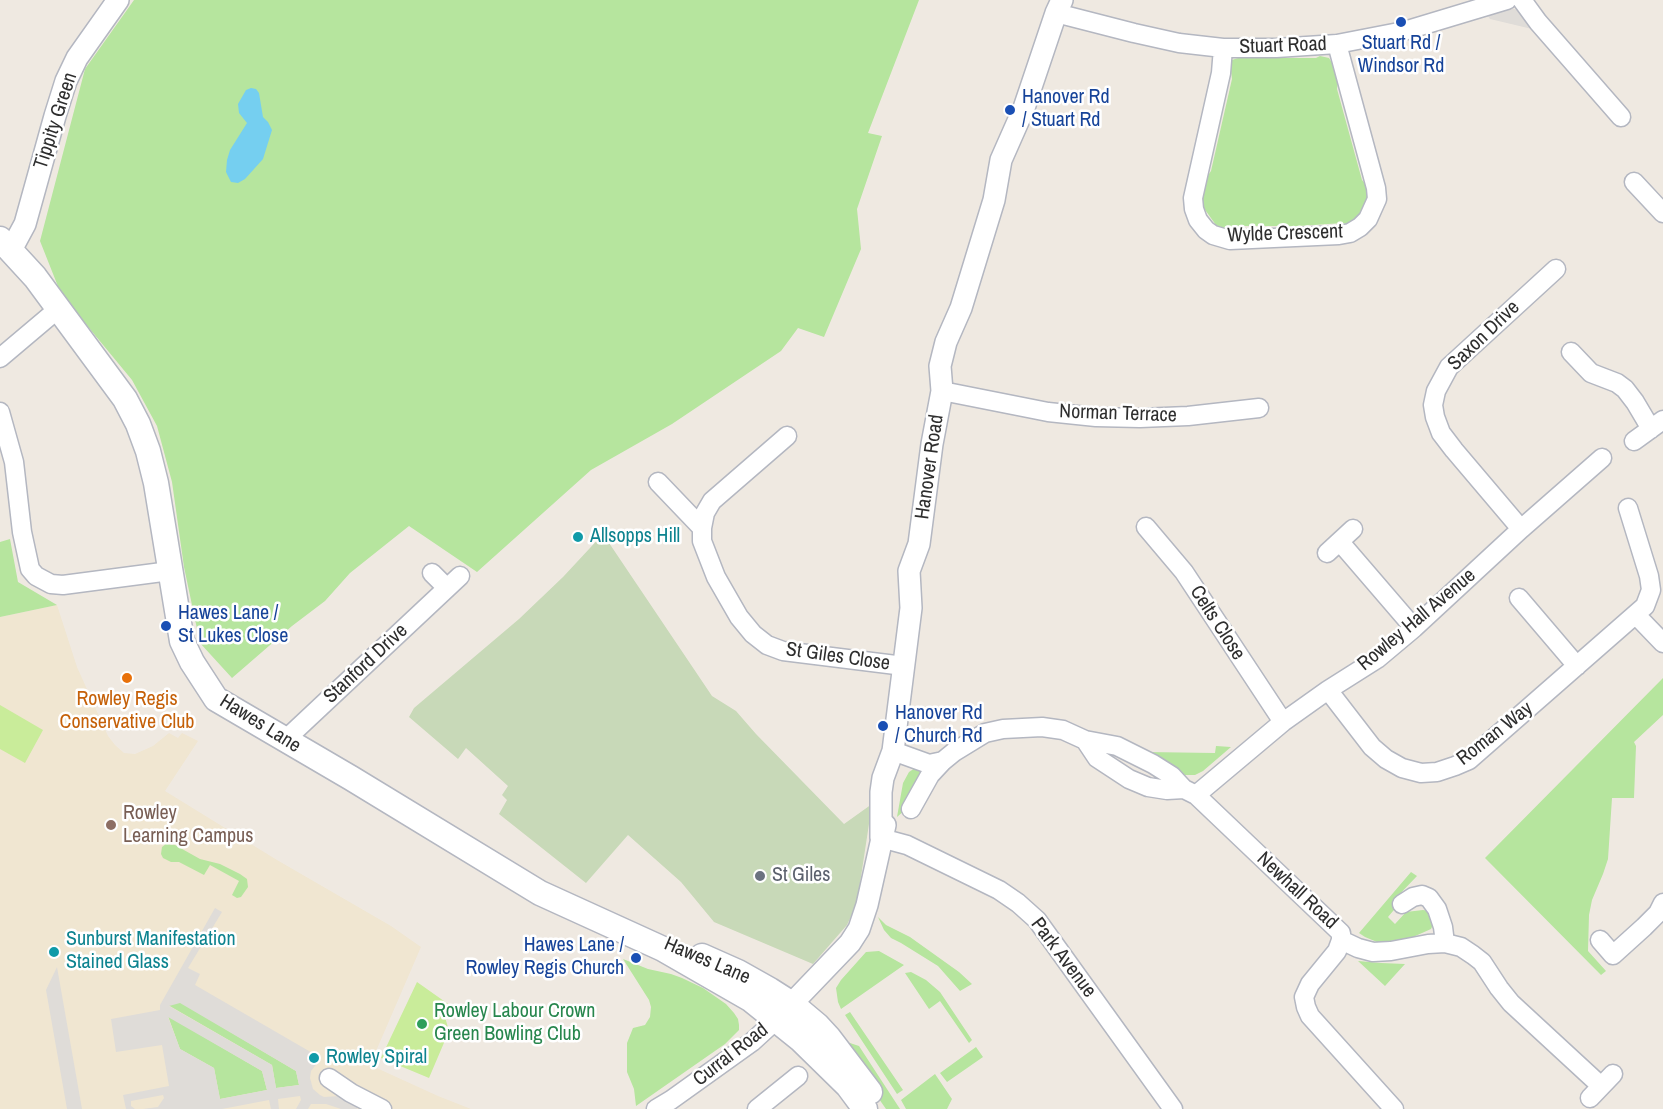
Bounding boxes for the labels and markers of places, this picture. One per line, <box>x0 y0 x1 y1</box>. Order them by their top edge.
marker: Stuart Rd / Windsor Rd <box>1394 15 1408 29</box>
place label: Stuart Rd / Windsor Rd <box>1358 32 1444 79</box>
place label: Hanover Rd / Stuart Rd <box>1022 86 1109 133</box>
marker: Hanover Rd / Stuart Rd <box>1003 103 1017 117</box>
place label: Allsopps Hill <box>590 525 680 549</box>
marker: Allsopps Hill <box>571 530 585 544</box>
place label: Hawes Lane / St Lukes Close <box>178 602 288 649</box>
marker: Hawes Lane / St Lukes Close <box>159 619 173 633</box>
marker: Rowley Regis Conservative Club <box>120 671 134 685</box>
place label: Rowley Regis Conservative Club <box>60 688 194 735</box>
place label: Hanover Rd / Church Rd <box>895 702 982 749</box>
marker: Hanover Rd / Church Rd <box>876 719 890 733</box>
place label: Rowley Learning Campus <box>123 802 253 849</box>
marker: Rowley Learning Campus <box>104 818 118 832</box>
place label: St Giles <box>772 864 830 888</box>
marker: St Giles <box>753 869 767 883</box>
place label: Sunburst Manifestation Stained Glass <box>66 928 236 975</box>
place label: Hawes Lane / Rowley Regis Church <box>465 934 624 981</box>
marker: Sunburst Manifestation Stained Glass <box>47 945 61 959</box>
marker: Hawes Lane / Rowley Regis Church <box>629 951 643 965</box>
place label: Rowley Labour Crown Green Bowling Club <box>434 1000 595 1047</box>
marker: Rowley Labour Crown Green Bowling Club <box>415 1017 429 1031</box>
place label: Rowley Spiral <box>326 1046 427 1070</box>
marker: Rowley Spiral <box>307 1051 321 1065</box>

